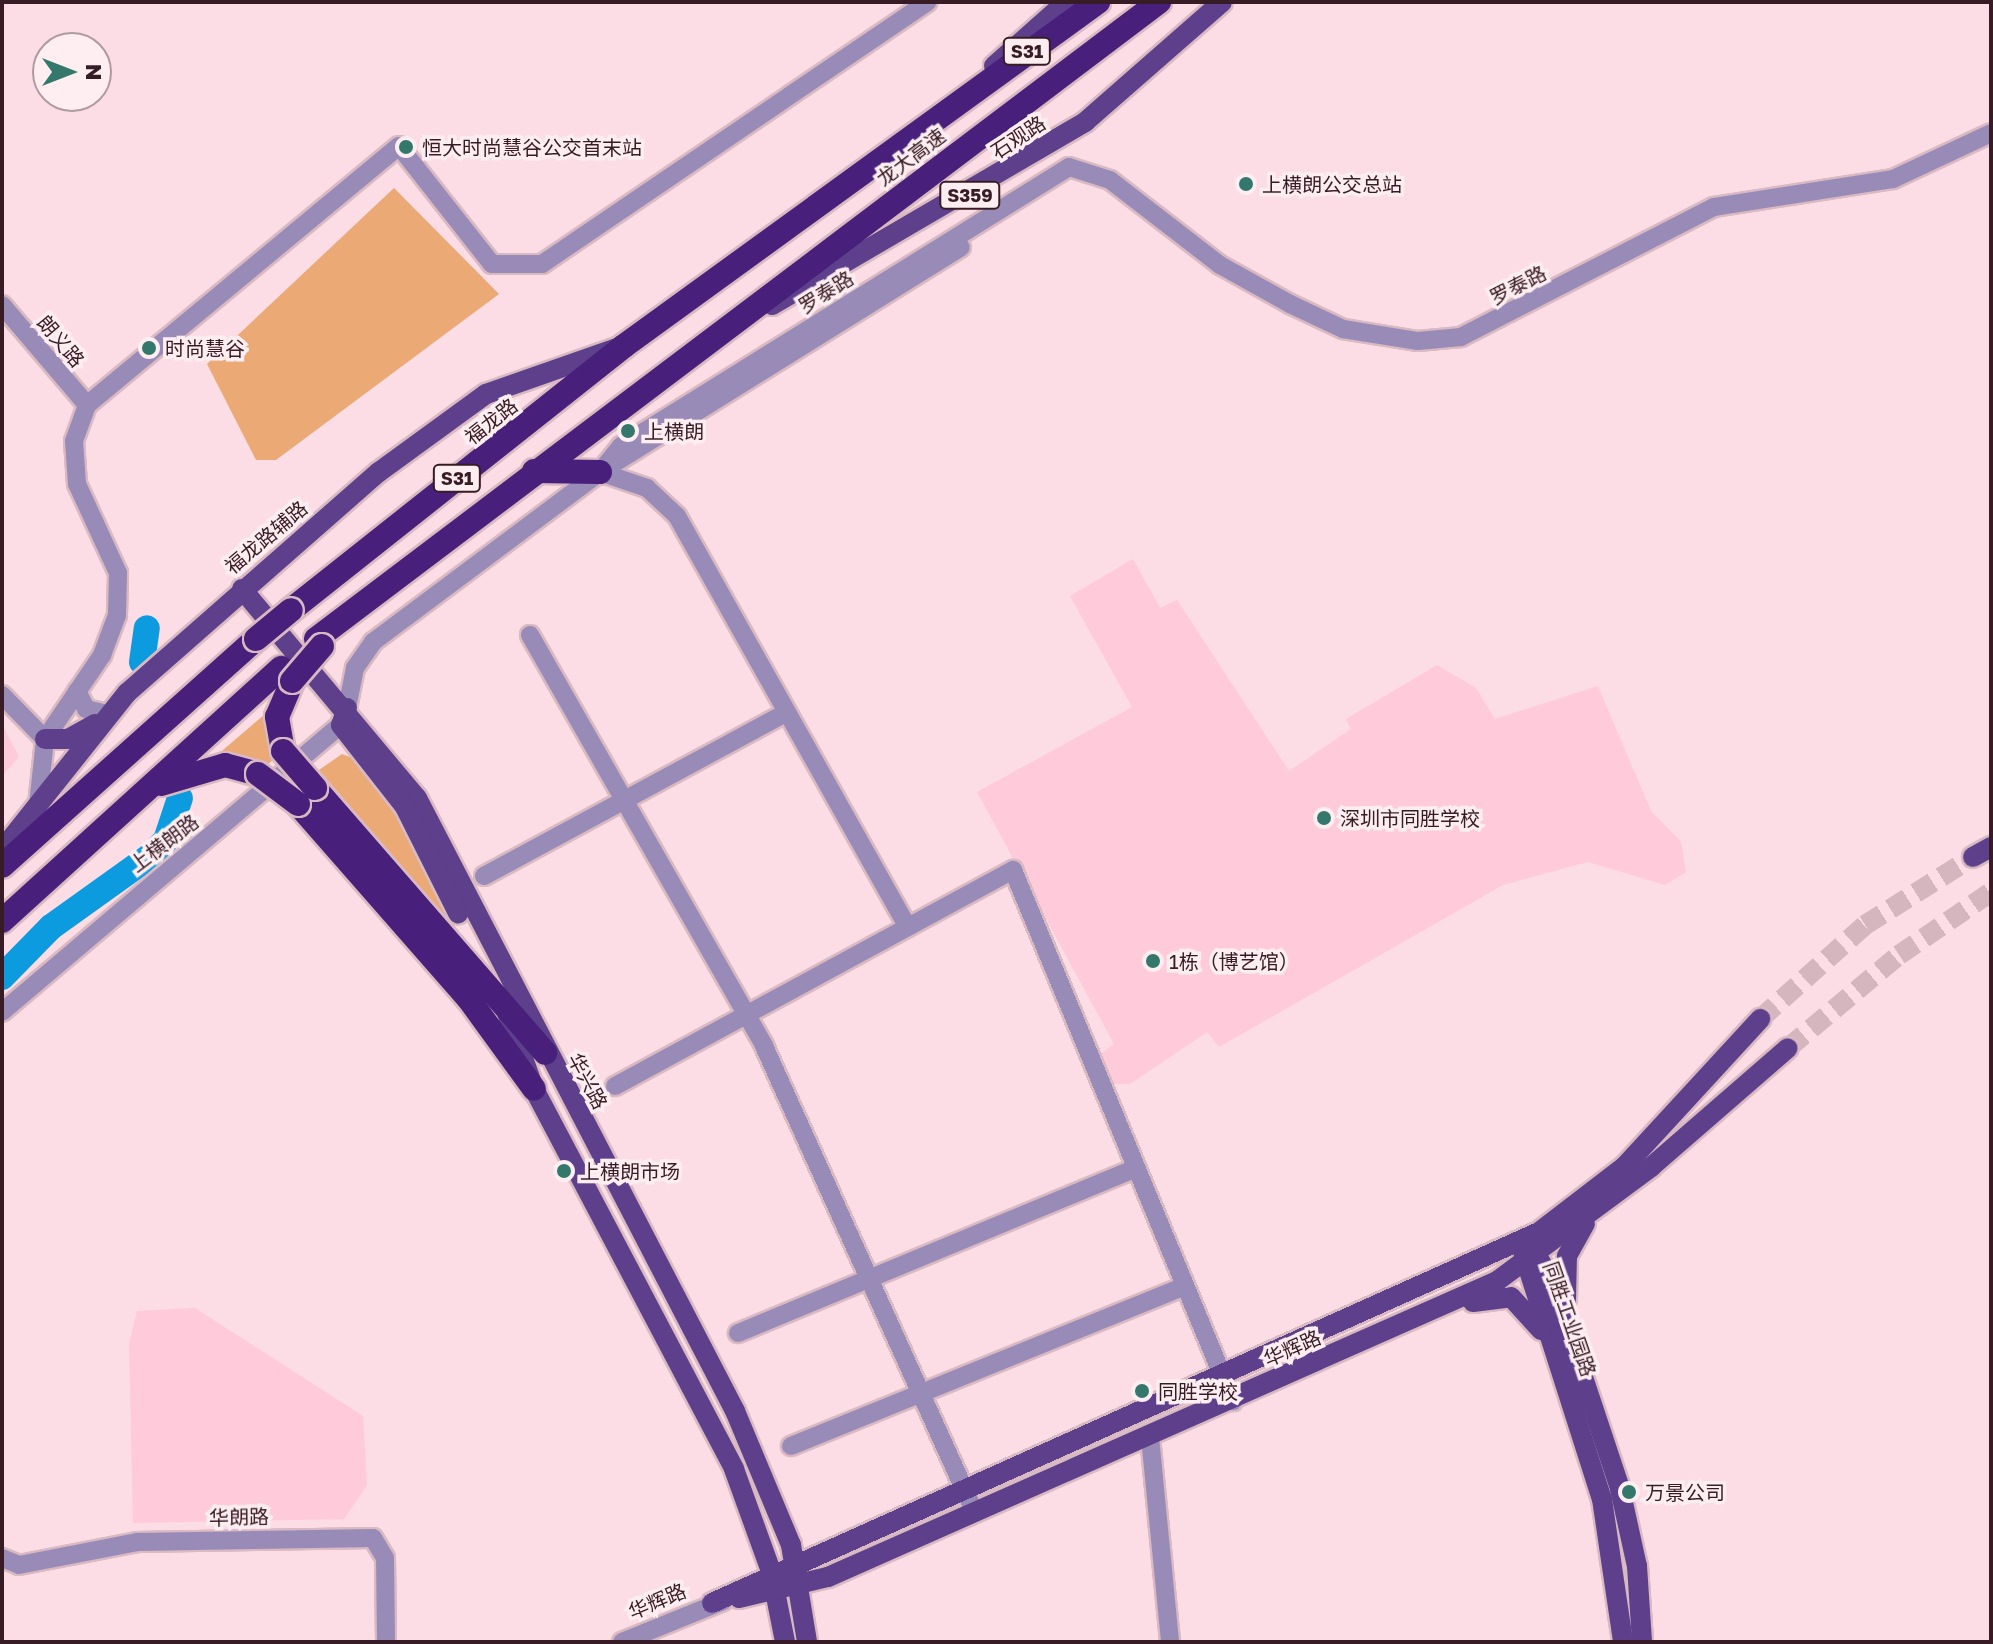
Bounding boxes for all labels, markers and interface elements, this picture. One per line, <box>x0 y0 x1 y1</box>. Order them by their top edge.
north arrow <box>32 32 112 112</box>
road number: S31 <box>1001 37 1053 65</box>
text: N <box>81 64 108 80</box>
street label: 石观路 <box>986 111 1050 163</box>
street label: 龙大高速 <box>872 123 950 191</box>
place label: 恒大时尚慧谷公交首末站 <box>422 135 642 159</box>
marker: 恒大时尚慧谷公交首末站 <box>397 138 415 156</box>
place label: 上横朗公交总站 <box>1262 172 1402 196</box>
marker: 上横朗公交总站 <box>1237 175 1255 193</box>
road number: S359 <box>938 181 1002 209</box>
street label: 罗泰路 <box>1486 261 1550 309</box>
street label: 罗泰路 <box>794 266 858 318</box>
street label: 朗义路 <box>33 310 89 372</box>
place label: 时尚慧谷 <box>165 336 245 360</box>
marker: 时尚慧谷 <box>140 339 158 357</box>
street label: 福龙路 <box>460 393 522 449</box>
place label: 上横朗 <box>644 419 704 443</box>
marker: 上横朗 <box>619 422 637 440</box>
road number: S31 <box>431 464 483 492</box>
street label: 福龙路辅路 <box>220 496 312 578</box>
place label: 深圳市同胜学校 <box>1340 806 1480 830</box>
street label: 上横朗路 <box>125 809 203 877</box>
marker: 深圳市同胜学校 <box>1315 809 1333 827</box>
place label: 1栋（博艺馆） <box>1169 949 1299 973</box>
marker: 1栋（博艺馆） <box>1144 952 1162 970</box>
street label: 华兴路 <box>563 1049 613 1113</box>
place label: 上横朗市场 <box>580 1159 680 1183</box>
marker: 上横朗市场 <box>555 1162 573 1180</box>
street label: 同胜工业园路 <box>1539 1258 1601 1380</box>
street label: 华辉路 <box>1260 1325 1324 1371</box>
place label: 同胜学校 <box>1158 1379 1238 1403</box>
marker: 同胜学校 <box>1133 1382 1151 1400</box>
place label: 万景公司 <box>1645 1480 1725 1504</box>
marker: 万景公司 <box>1620 1483 1638 1501</box>
street label: 华朗路 <box>209 1504 269 1530</box>
street label: 华辉路 <box>625 1578 689 1624</box>

